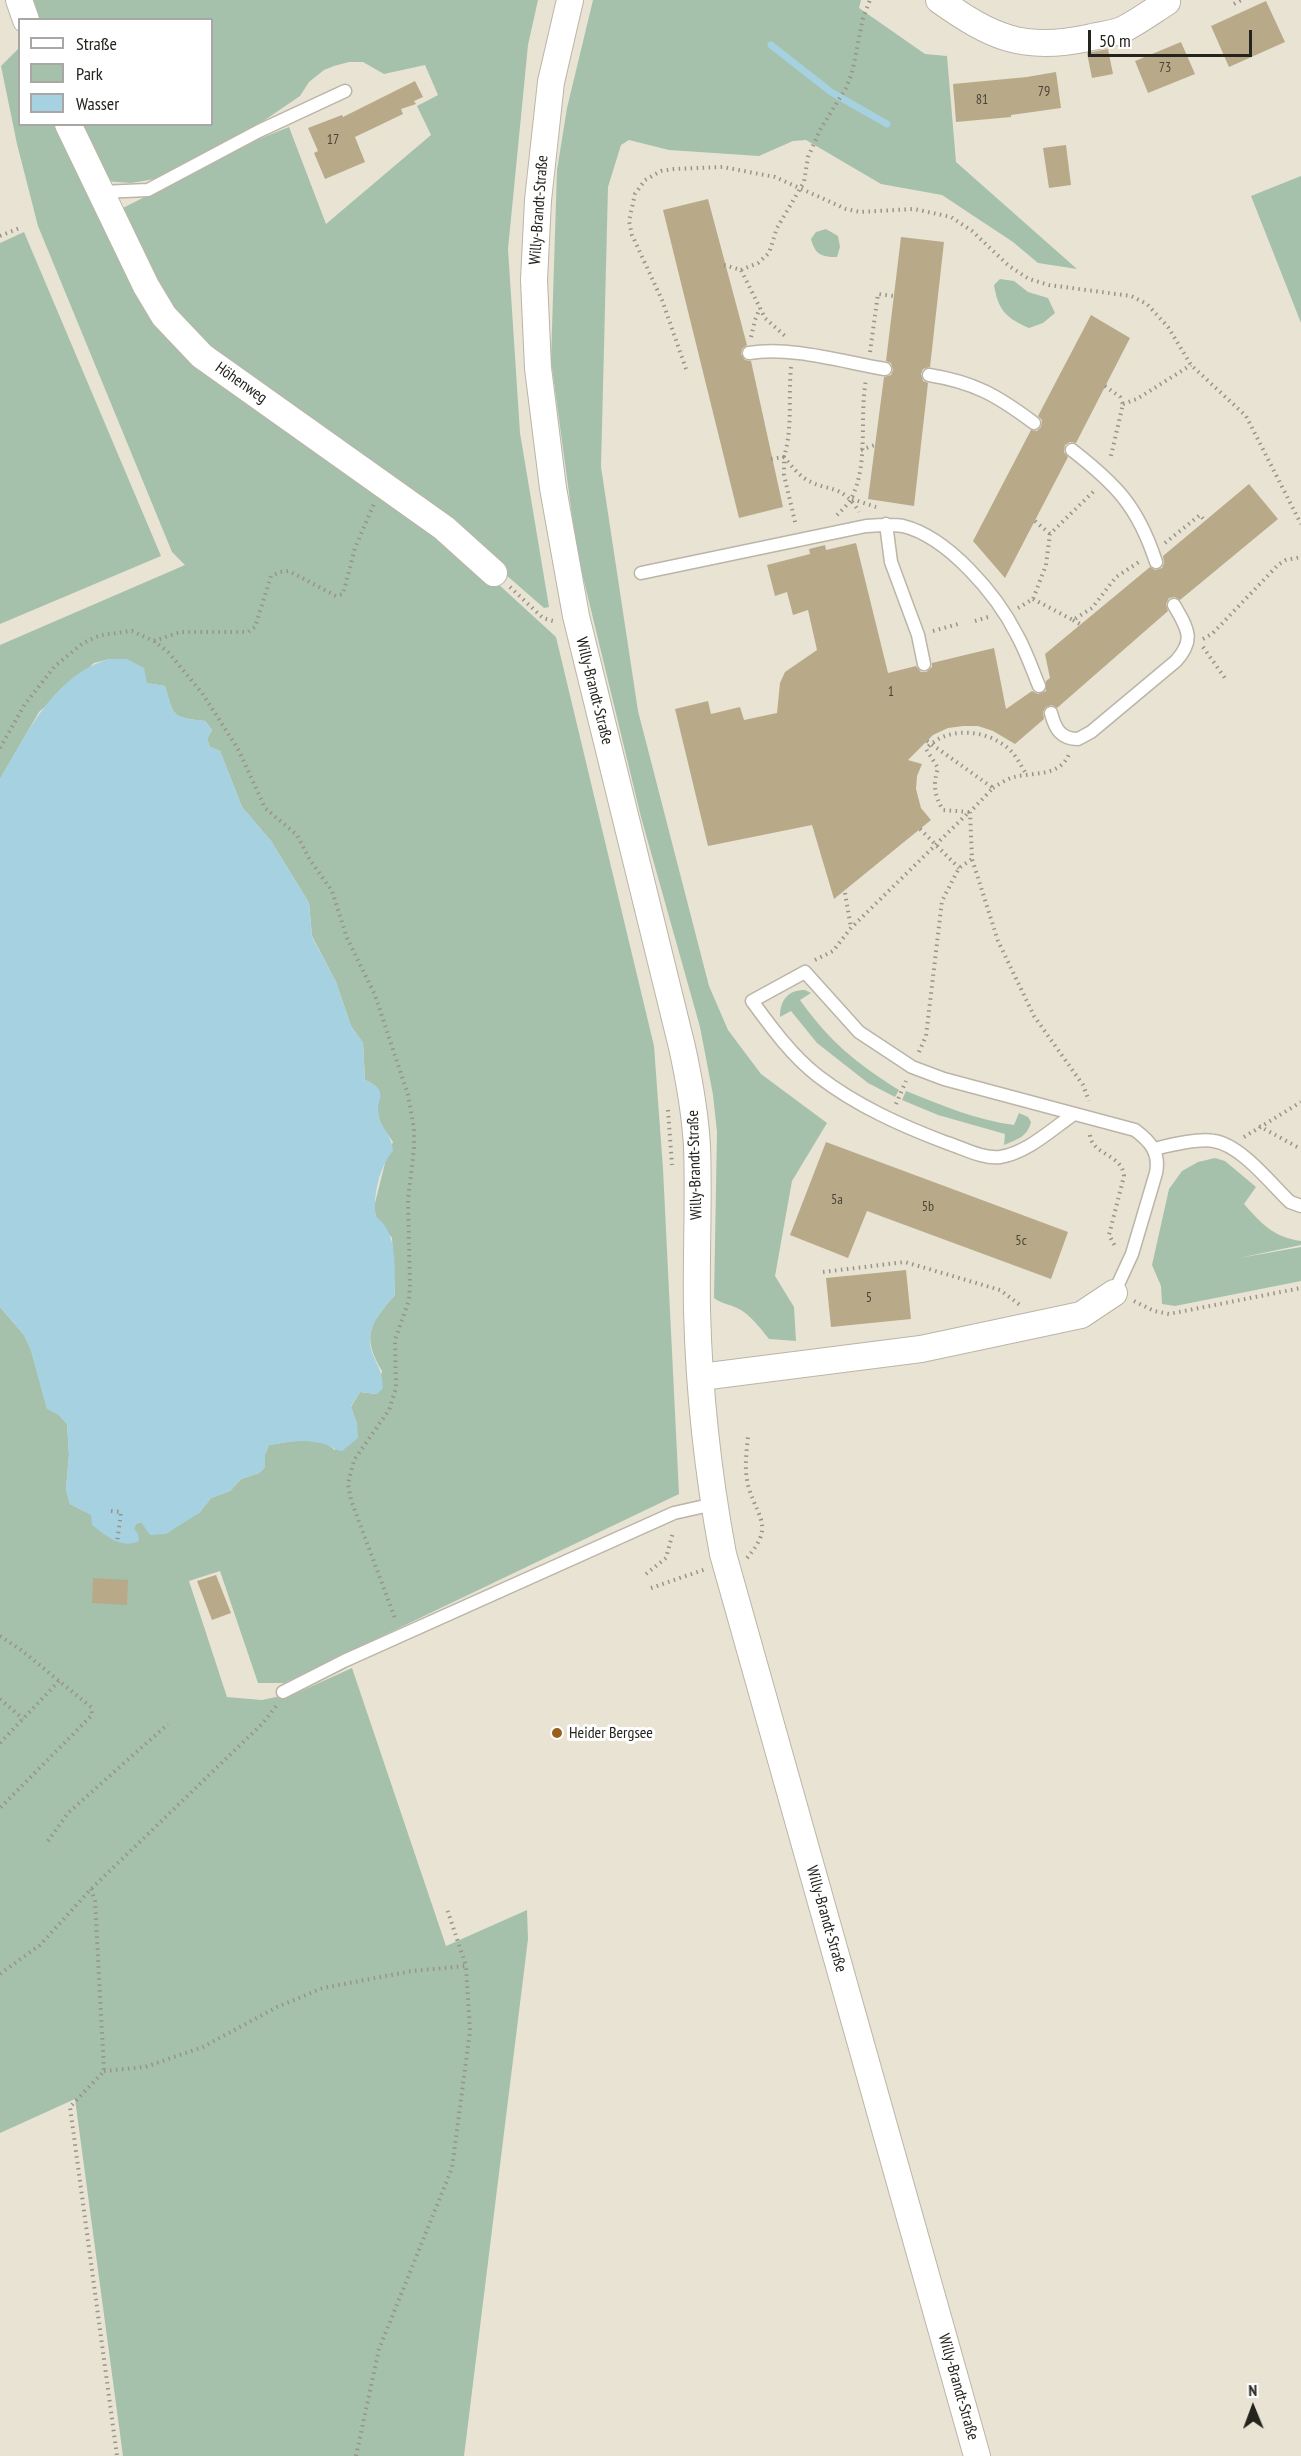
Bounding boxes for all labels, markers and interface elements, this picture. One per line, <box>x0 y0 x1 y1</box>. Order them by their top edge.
legend <box>18 18 213 126</box>
scale bar <box>1091 18 1254 56</box>
text: 50 m <box>1099 29 1131 52</box>
text: Straße <box>76 32 117 55</box>
house number: 73 <box>1159 60 1171 76</box>
text: Park <box>76 62 103 85</box>
house number: 79 <box>1038 84 1050 100</box>
text: Wasser <box>76 92 119 115</box>
house number: 81 <box>976 92 988 108</box>
house number: 17 <box>327 132 339 148</box>
street label: Willy-Brandt-Straße <box>526 155 552 265</box>
street label: Höhenweg <box>211 358 271 408</box>
street label: Willy-Brandt-Straße <box>571 635 617 747</box>
house number: 1 <box>888 684 894 700</box>
street label: Willy-Brandt-Straße <box>683 1110 707 1220</box>
house number: 5a <box>831 1192 843 1208</box>
house number: 5b <box>922 1199 934 1215</box>
house number: 5c <box>1015 1233 1027 1249</box>
house number: 5 <box>866 1290 872 1306</box>
place label: Heider Bergsee <box>569 1723 653 1743</box>
marker: Heider Bergsee <box>550 1726 564 1740</box>
street label: Willy-Brandt-Straße <box>802 1864 850 1974</box>
street label: Willy-Brandt-Straße <box>934 2332 982 2442</box>
north arrow <box>1223 2378 1283 2438</box>
text: N <box>1248 2380 1257 2400</box>

